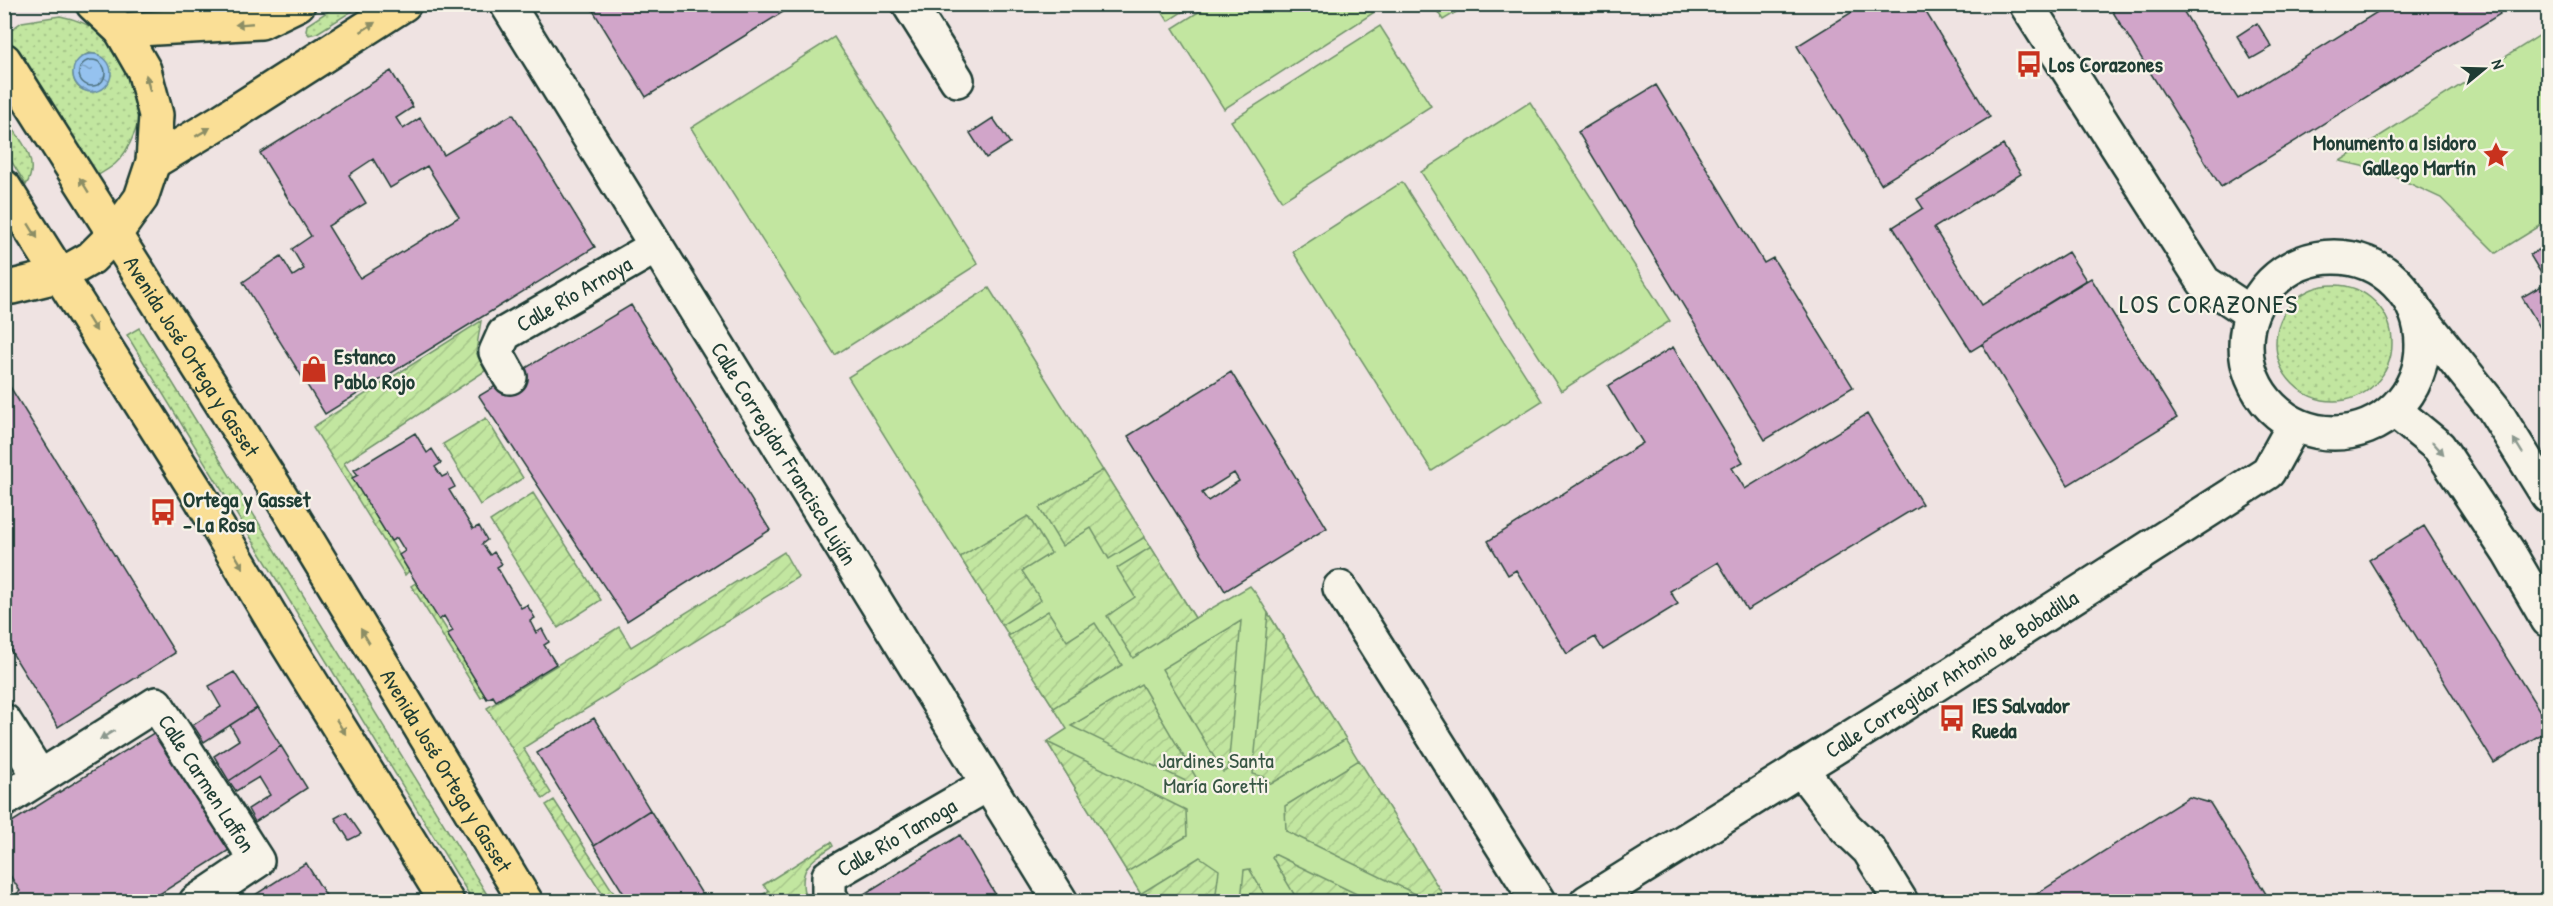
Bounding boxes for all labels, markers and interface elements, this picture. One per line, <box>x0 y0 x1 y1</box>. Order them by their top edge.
one-way arrow <box>234 19 253 29</box>
one-way arrow <box>360 22 376 33</box>
north arrow <box>2454 39 2514 99</box>
bus stop icon: Los Corazones <box>2014 49 2044 79</box>
place label: Los Corazones <box>2049 49 2164 79</box>
text: N <box>2486 57 2510 72</box>
one-way arrow <box>142 74 152 93</box>
one-way arrow <box>195 126 211 137</box>
place label: Monumento a Isidoro Gallego Martín <box>2313 127 2476 183</box>
place icon: Monumento a Isidoro Gallego Martín <box>2481 140 2511 170</box>
one-way arrow <box>79 177 90 193</box>
one-way arrow <box>27 222 38 239</box>
street label: Calle Río Arnoya <box>511 248 638 339</box>
street label: Avenida José Ortega y Gasset <box>117 250 267 463</box>
district label: LOS CORAZONES <box>2119 286 2299 321</box>
one-way arrow <box>87 316 98 332</box>
street label: Calle Corregidor Francisco Luján <box>704 336 864 571</box>
place label: Estanco Pablo Rojo <box>334 341 415 396</box>
shop icon: Estanco Pablo Rojo <box>299 354 329 384</box>
one-way arrow <box>2512 438 2523 454</box>
one-way arrow <box>2431 440 2444 455</box>
place label: Ortega y Gasset - La Rosa <box>183 484 312 539</box>
bus stop icon: Ortega y Gasset - La Rosa <box>148 497 178 527</box>
one-way arrow <box>233 553 244 569</box>
street label: Calle Corregidor Antonio de Bobadilla <box>1819 582 2084 765</box>
one-way arrow <box>360 628 371 644</box>
street label: Avenida José Ortega y Gasset <box>374 663 520 878</box>
place label: IES Salvador Rueda <box>1972 690 2070 745</box>
bus stop icon: IES Salvador Rueda <box>1937 703 1967 733</box>
street label: Calle Carmen Laffon <box>151 708 263 858</box>
one-way arrow <box>335 719 346 736</box>
one-way arrow <box>99 729 115 740</box>
park label: Jardines Santa María Goretti <box>1158 745 1274 800</box>
street label: Calle Río Tamoga <box>831 790 962 884</box>

